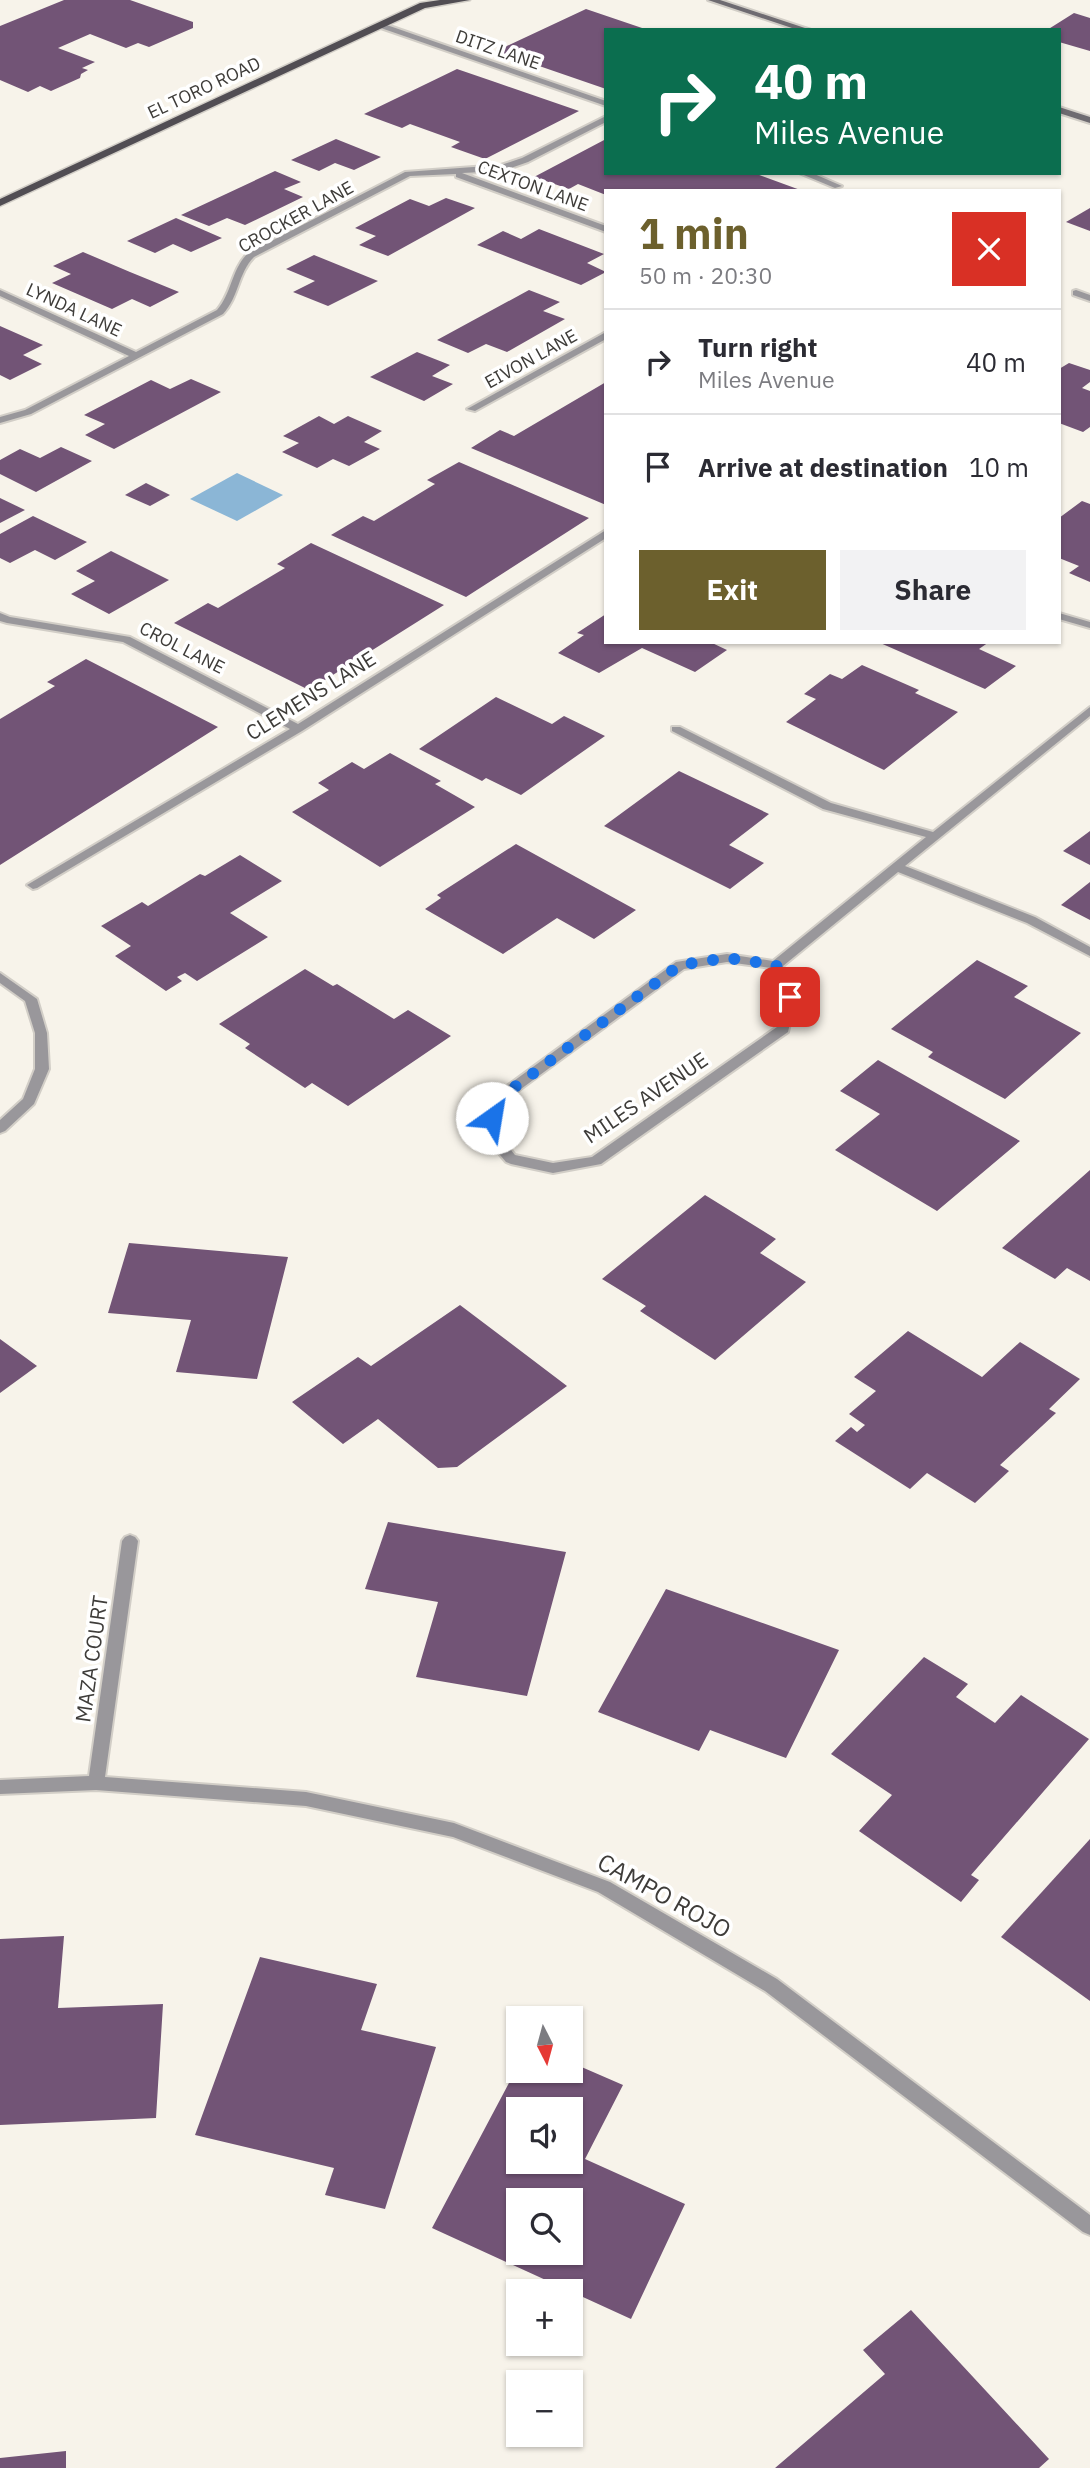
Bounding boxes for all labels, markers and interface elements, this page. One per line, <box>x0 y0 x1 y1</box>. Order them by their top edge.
street label: DITZ LANE <box>453 24 544 75</box>
text: 40 m <box>754 49 868 112</box>
street label: EL TORO ROAD <box>144 51 264 124</box>
icon: right <box>639 56 730 147</box>
text: Miles Avenue <box>754 111 944 153</box>
street label: CEXTON LANE <box>475 155 592 216</box>
street label: CROCKER LANE <box>234 175 357 258</box>
text: 1 min <box>639 206 749 261</box>
button: close <box>952 212 1026 286</box>
text: 50 m · 20:30 <box>639 260 772 290</box>
street label: LYNDA LANE <box>23 277 126 342</box>
street label: EIVON LANE <box>480 324 581 393</box>
text: Turn right <box>698 330 817 364</box>
icon: right <box>639 343 677 381</box>
text: 40 m <box>966 345 1026 379</box>
text: Miles Avenue <box>698 364 835 394</box>
icon: arrive <box>639 448 677 486</box>
text: Arrive at destination <box>698 450 948 484</box>
text: 10 m <box>969 450 1029 484</box>
button: Exit <box>639 550 826 630</box>
button: Share <box>840 550 1026 630</box>
street label: CROL LANE <box>136 616 229 679</box>
street label: CLEMENS LANE <box>240 644 381 746</box>
pin <box>760 967 820 1027</box>
icon: arrive <box>771 978 809 1016</box>
street label: MILES AVENUE <box>578 1045 713 1149</box>
position arrow <box>455 1081 529 1155</box>
street label: MAZA COURT <box>68 1594 114 1724</box>
street label: CAMPO ROJO <box>592 1845 737 1945</box>
north arrow <box>506 2006 583 2082</box>
map controls <box>506 2006 583 2447</box>
button: sound <box>506 2097 583 2174</box>
button: search <box>506 2188 583 2265</box>
button: + <box>506 2279 583 2356</box>
button: − <box>506 2370 583 2447</box>

